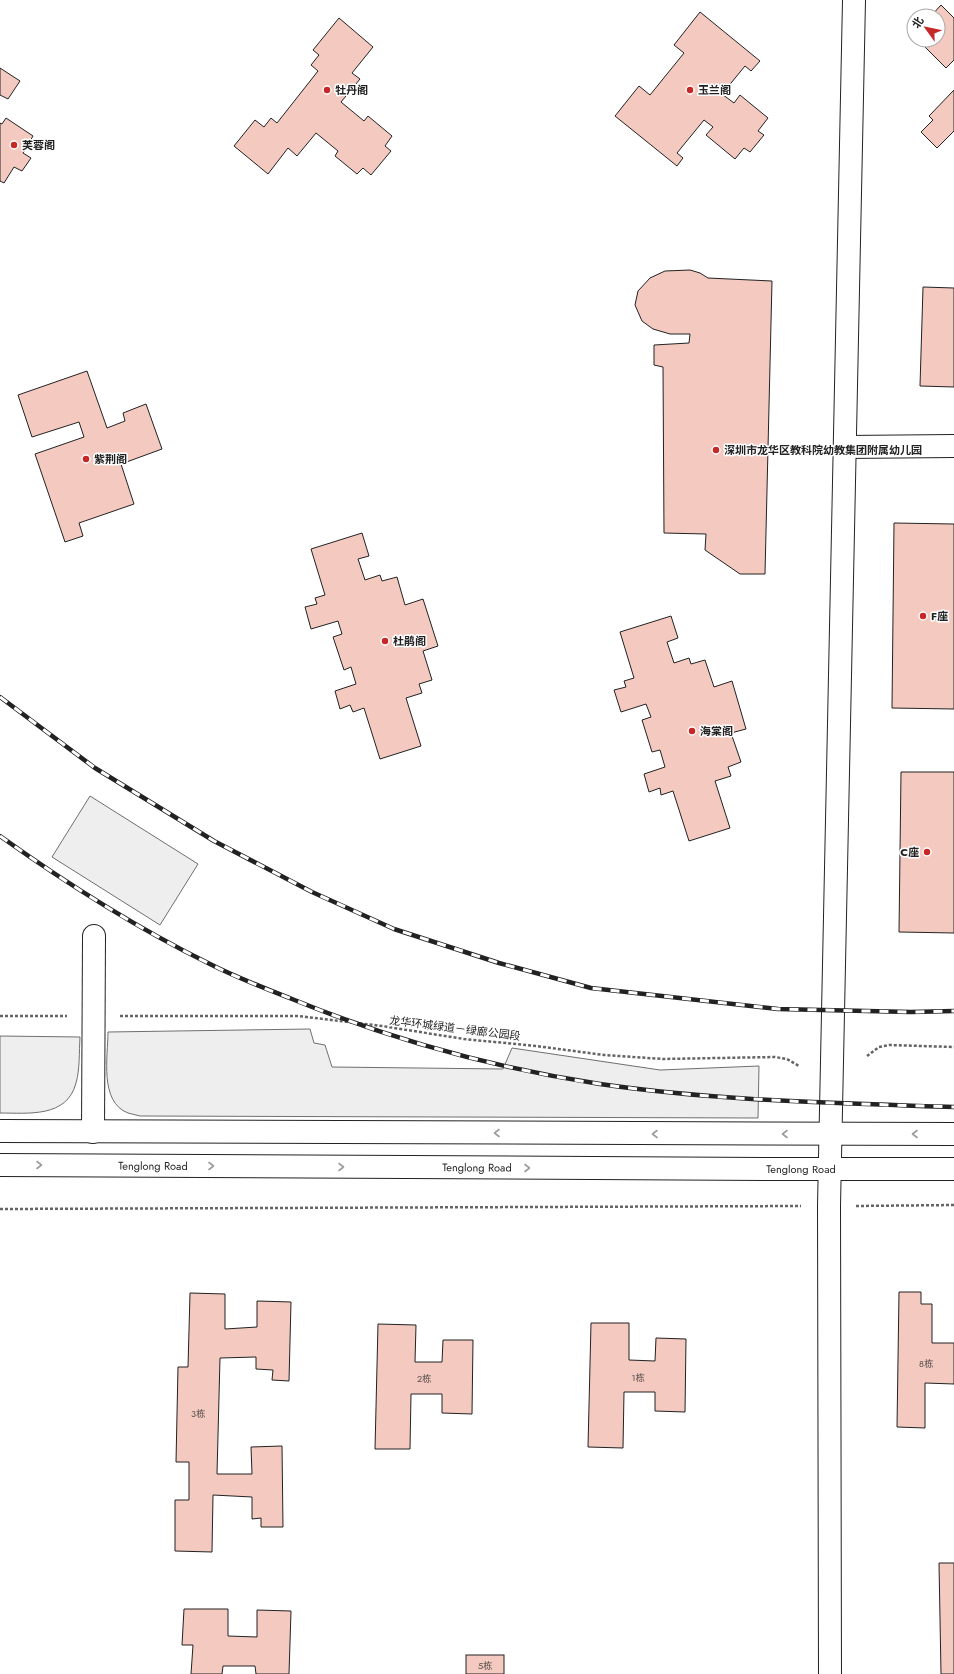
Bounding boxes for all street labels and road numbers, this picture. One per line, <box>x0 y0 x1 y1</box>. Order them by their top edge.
street label: 龙华环城绿道－绿廊公园段 <box>389 1012 521 1044</box>
street label: Tenglong Road <box>118 1158 188 1174</box>
street label: Tenglong Road <box>442 1159 512 1176</box>
street label: Tenglong Road <box>766 1161 836 1177</box>

